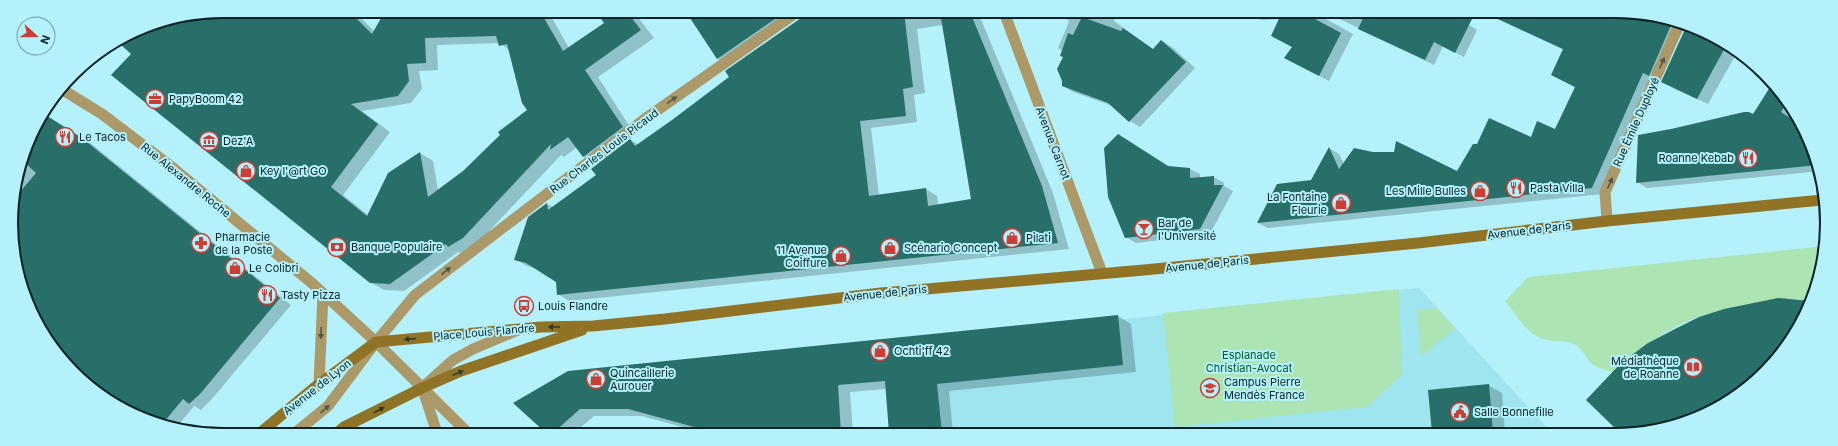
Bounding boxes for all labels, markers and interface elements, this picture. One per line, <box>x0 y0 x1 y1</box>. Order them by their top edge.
north arrow <box>16 16 56 56</box>
text: N <box>37 33 53 46</box>
one-way arrow <box>1659 58 1665 69</box>
street label: Rue Émile Duployé <box>1610 75 1662 169</box>
office icon: PapyBoom 42 <box>144 88 166 110</box>
place label: PapyBoom 42 <box>169 92 242 106</box>
one-way arrow <box>667 96 677 104</box>
street label: Avenue Carnot <box>1033 105 1073 182</box>
street label: Rue Charles Louis Picaud <box>547 106 661 196</box>
restaurant icon: Le Tacos <box>54 126 76 148</box>
place label: Le Tacos <box>79 130 126 144</box>
museum icon: Dez'A <box>198 130 220 152</box>
place label: Dez'A <box>223 134 254 148</box>
street label: Rue Alexandre Roche <box>138 140 234 220</box>
restaurant icon: Roanne Kebab <box>1737 147 1759 169</box>
place label: Roanne Kebab <box>1659 151 1734 165</box>
shop icon: Key l'@rt GO <box>235 160 257 182</box>
place label: Key l'@rt GO <box>260 164 327 178</box>
restaurant icon: Pasta Villa <box>1505 177 1527 199</box>
one-way arrow <box>1607 177 1613 188</box>
shop icon: Les Mille Bulles <box>1469 180 1491 202</box>
place label: Pasta Villa <box>1530 181 1584 195</box>
place label: Les Mille Bulles <box>1386 184 1466 198</box>
place label: La Fontaine Fleurie <box>1267 190 1327 217</box>
shop icon: La Fontaine Fleurie <box>1330 192 1352 214</box>
place label: Bar de l'Université <box>1158 216 1216 243</box>
bar icon: Bar de l'Université <box>1133 218 1155 240</box>
street label: Avenue de Paris <box>1486 218 1572 242</box>
shop icon: Pilati <box>1001 227 1023 249</box>
place label: Pharmacie de la Poste <box>215 230 272 257</box>
place label: Pilati <box>1026 231 1051 245</box>
pharmacy icon: Pharmacie de la Poste <box>190 232 212 254</box>
bank icon: Banque Populaire <box>326 236 348 258</box>
shop icon: Scénario Concept <box>879 237 901 259</box>
place label: Banque Populaire <box>351 240 442 254</box>
place label: Scénario Concept <box>904 241 998 255</box>
place label: 11 Avenue Coiffure <box>776 243 827 270</box>
shop icon: 11 Avenue Coiffure <box>830 245 852 267</box>
street label: Avenue de Paris <box>1165 253 1250 275</box>
shop icon: Le Colibri <box>224 257 246 279</box>
place label: Le Colibri <box>249 261 298 275</box>
one-way arrow <box>440 267 451 276</box>
street label: Avenue de Paris <box>843 282 928 304</box>
restaurant icon: Tasty Pizza <box>256 284 278 306</box>
place label: Tasty Pizza <box>281 288 340 302</box>
bus stop icon: Louis Flandre <box>513 295 535 317</box>
place label: Louis Flandre <box>538 299 608 313</box>
street label: Place Louis Flandre <box>433 321 535 343</box>
one-way arrow <box>547 324 560 330</box>
one-way arrow <box>318 327 325 339</box>
one-way arrow <box>404 336 416 342</box>
shop icon: Ochti'ff 42 <box>869 340 891 362</box>
place label: Ochti'ff 42 <box>894 344 949 358</box>
park label: Esplanade Christian-Avocat <box>1206 348 1293 375</box>
place label: Médiathèque de Roanne <box>1611 354 1679 381</box>
street label: Avenue de Lyon <box>280 356 354 418</box>
library icon: Médiathèque de Roanne <box>1682 356 1704 378</box>
place label: Quincaillerie Aurouer <box>610 366 674 393</box>
shop icon: Quincaillerie Aurouer <box>585 368 607 390</box>
one-way arrow <box>453 369 465 375</box>
place label: Campus Pierre Mendès France <box>1224 375 1305 402</box>
school or university icon: Campus Pierre Mendès France <box>1199 377 1221 399</box>
public building icon: Salle Bonnefille <box>1449 401 1471 423</box>
one-way arrow <box>320 404 330 413</box>
place label: Salle Bonnefille <box>1474 405 1554 419</box>
one-way arrow <box>373 407 385 413</box>

